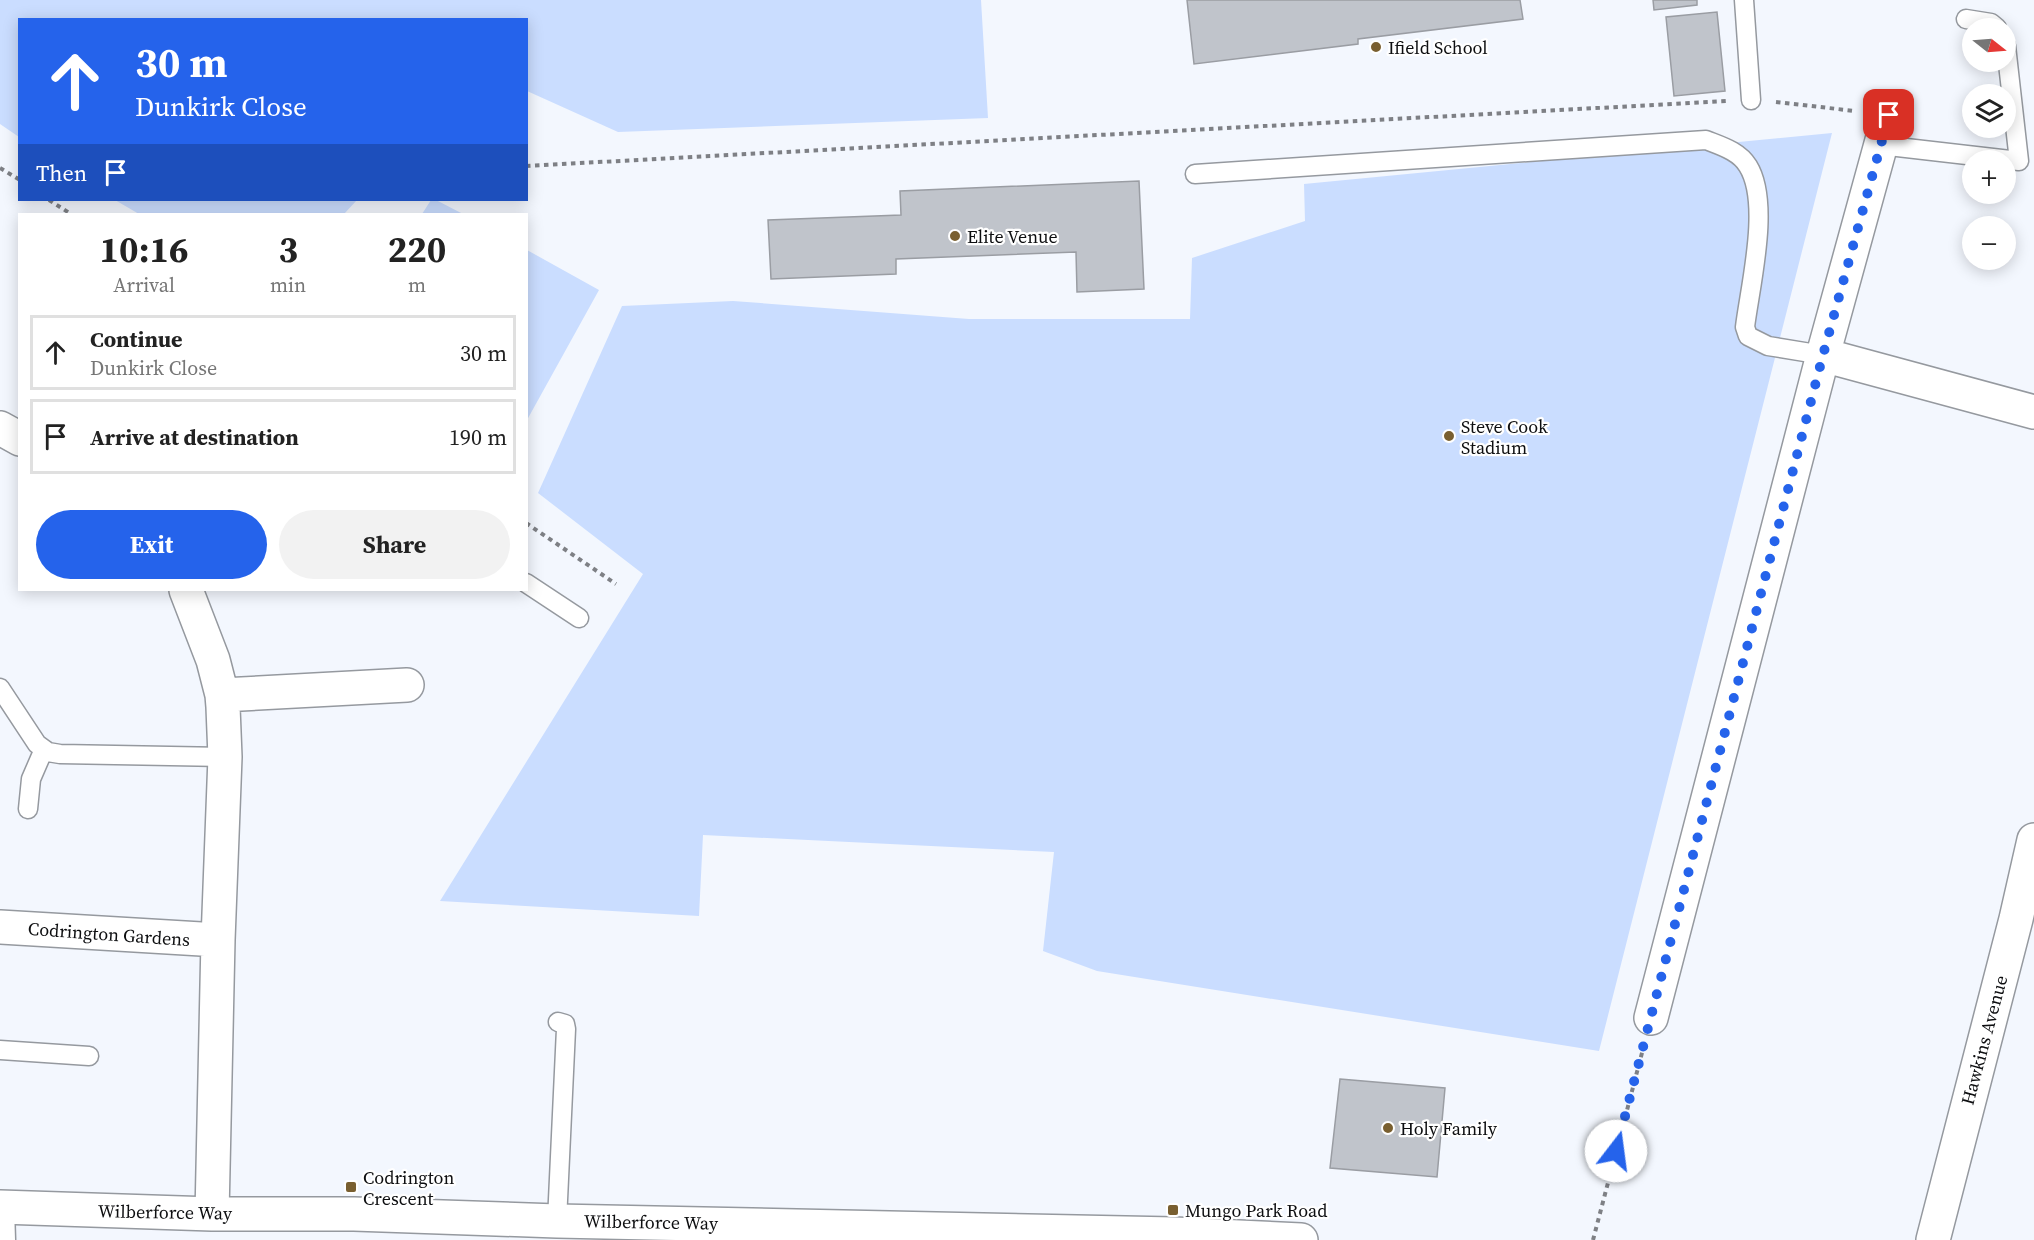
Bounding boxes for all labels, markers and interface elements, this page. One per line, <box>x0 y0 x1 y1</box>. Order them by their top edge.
north arrow <box>1962 18 2016 72</box>
map controls <box>1962 18 2016 270</box>
text: 30 m <box>135 33 228 91</box>
place label: Ifield School <box>1388 35 1488 60</box>
marker: Ifield School <box>1369 40 1383 54</box>
icon: ahead <box>36 42 114 120</box>
button: layers <box>1962 84 2016 138</box>
text: Dunkirk Close <box>135 88 307 125</box>
pin <box>1863 89 1914 140</box>
icon: arrive <box>1872 98 1905 131</box>
button: + <box>1962 150 2016 204</box>
icon: arrive <box>99 156 132 189</box>
text: Then <box>36 158 87 188</box>
button: − <box>1962 216 2016 270</box>
place label: Elite Venue <box>967 224 1058 249</box>
text: 10:16 <box>100 225 188 274</box>
text: 3 <box>278 225 298 274</box>
text: 220 <box>388 225 446 274</box>
marker: Elite Venue <box>948 229 962 243</box>
text: Arrival <box>113 271 175 299</box>
text: min <box>270 271 306 299</box>
text: m <box>408 271 426 299</box>
text: Continue <box>90 324 183 354</box>
icon: ahead <box>39 336 72 369</box>
text: 30 m <box>460 338 507 368</box>
text: Dunkirk Close <box>90 354 217 382</box>
place label: Steve Cook Stadium <box>1461 414 1548 460</box>
icon: arrive <box>39 420 72 453</box>
text: Arrive at destination <box>90 422 299 452</box>
text: 190 m <box>449 422 507 452</box>
marker: Steve Cook Stadium <box>1442 429 1456 443</box>
button: Exit <box>36 510 267 579</box>
button: Share <box>279 510 510 579</box>
street label: Codrington Gardens <box>27 916 191 952</box>
street label: Hawkins Avenue <box>1955 972 2013 1108</box>
place label: Holy Family <box>1400 1116 1498 1141</box>
position arrow <box>1584 1119 1648 1183</box>
marker: Holy Family <box>1381 1121 1395 1135</box>
place label: Codrington Crescent <box>363 1165 454 1211</box>
marker: Codrington Crescent <box>344 1180 358 1194</box>
street label: Wilberforce Way <box>98 1198 233 1226</box>
place label: Mungo Park Road <box>1185 1198 1327 1223</box>
marker: Mungo Park Road <box>1166 1203 1180 1217</box>
street label: Wilberforce Way <box>584 1208 719 1236</box>

